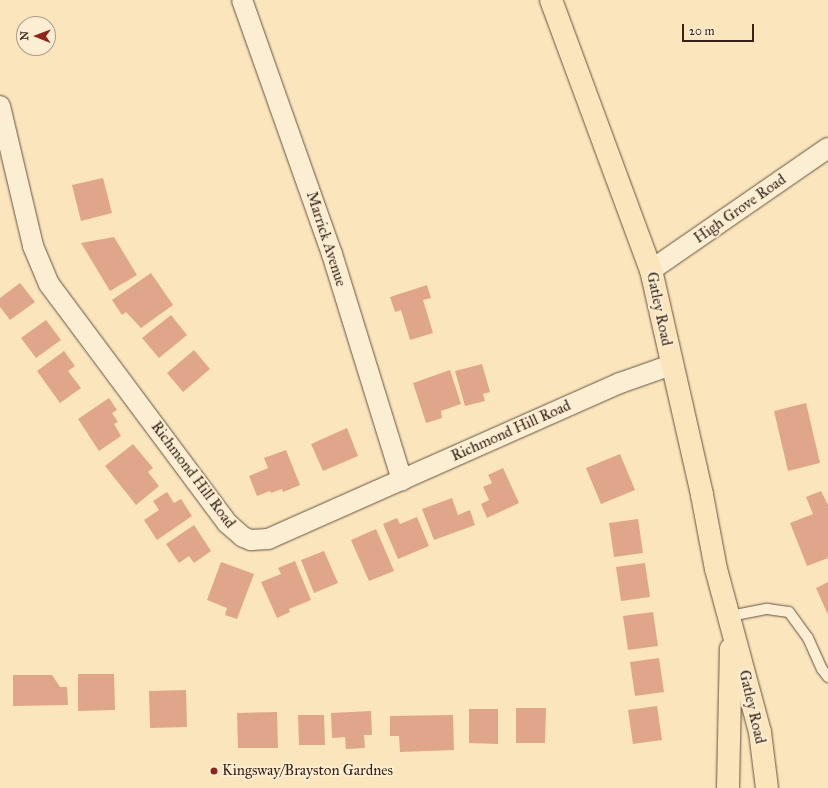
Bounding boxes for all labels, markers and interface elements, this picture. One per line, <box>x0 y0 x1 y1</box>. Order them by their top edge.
north arrow <box>16 16 56 56</box>
scale bar <box>684 16 756 42</box>
text: 20 m <box>689 24 715 38</box>
text: N <box>18 31 31 41</box>
street label: High Grove Road <box>691 171 789 247</box>
street label: Marrick Avenue <box>302 189 350 289</box>
street label: Gatley Road <box>642 270 676 348</box>
street label: Richmond Hill Road <box>449 397 573 465</box>
street label: Richmond Hill Road <box>147 418 239 532</box>
street label: Gatley Road <box>735 668 769 746</box>
place label: Kingsway/Brayston Gardnes <box>222 762 393 780</box>
marker: Kingsway/Brayston Gardnes <box>209 766 219 776</box>

